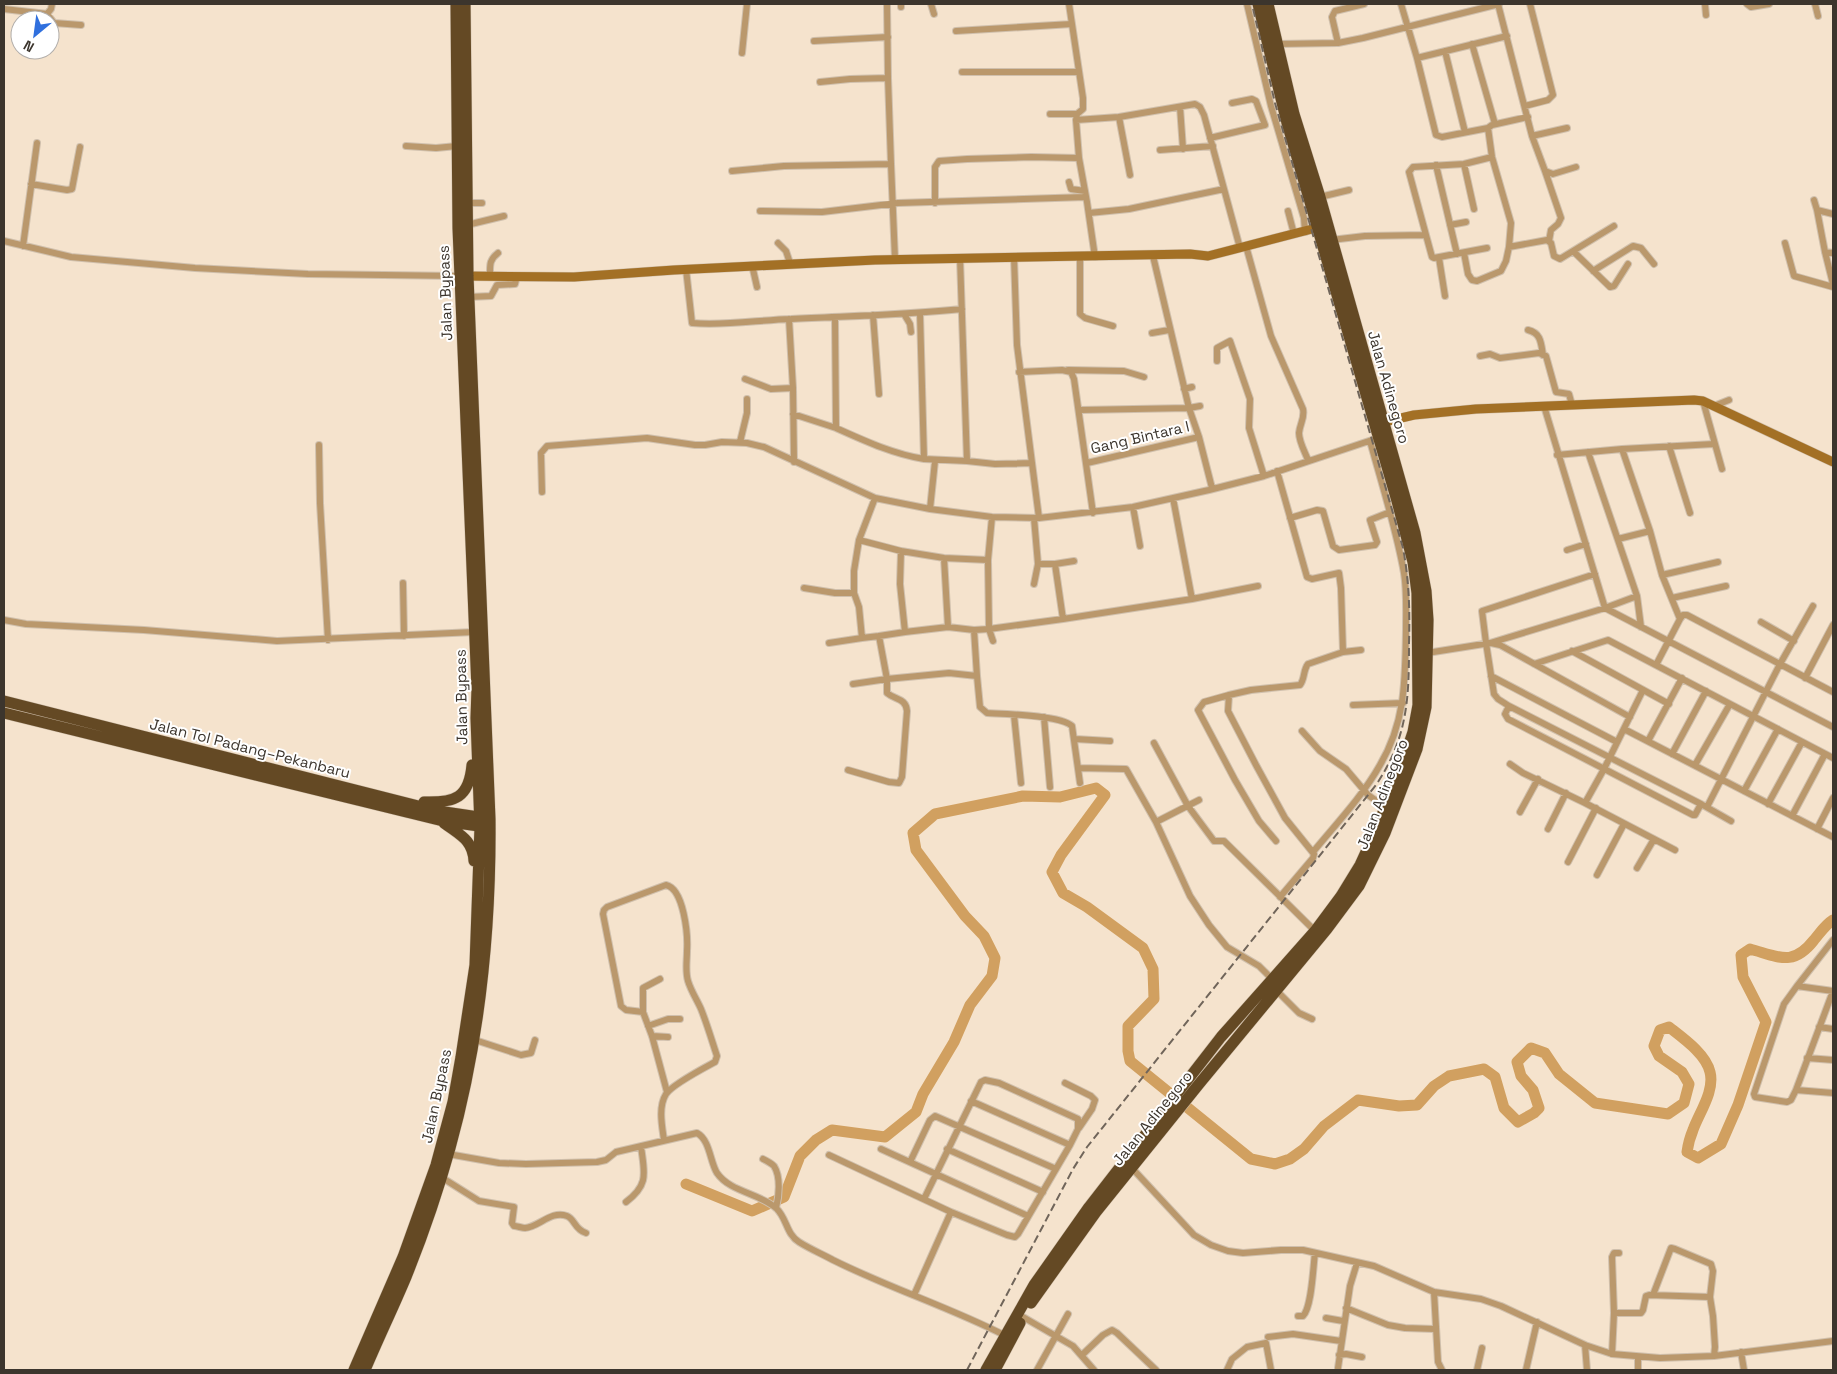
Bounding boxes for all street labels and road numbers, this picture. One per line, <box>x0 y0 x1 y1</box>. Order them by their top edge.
street label: Jalan Bypass <box>434 245 456 341</box>
street label: Jalan Adinegoro <box>1364 328 1414 446</box>
street label: Gang Bintara I <box>1089 416 1191 458</box>
street label: Jalan Bypass <box>451 649 471 745</box>
street label: Jalan Tol Padang–Pekanbaru <box>148 714 352 782</box>
street label: Jalan Adinegoro <box>1352 736 1412 852</box>
street label: Jalan Bypass <box>417 1047 455 1145</box>
street label: Jalan Adinegoro <box>1108 1067 1196 1169</box>

